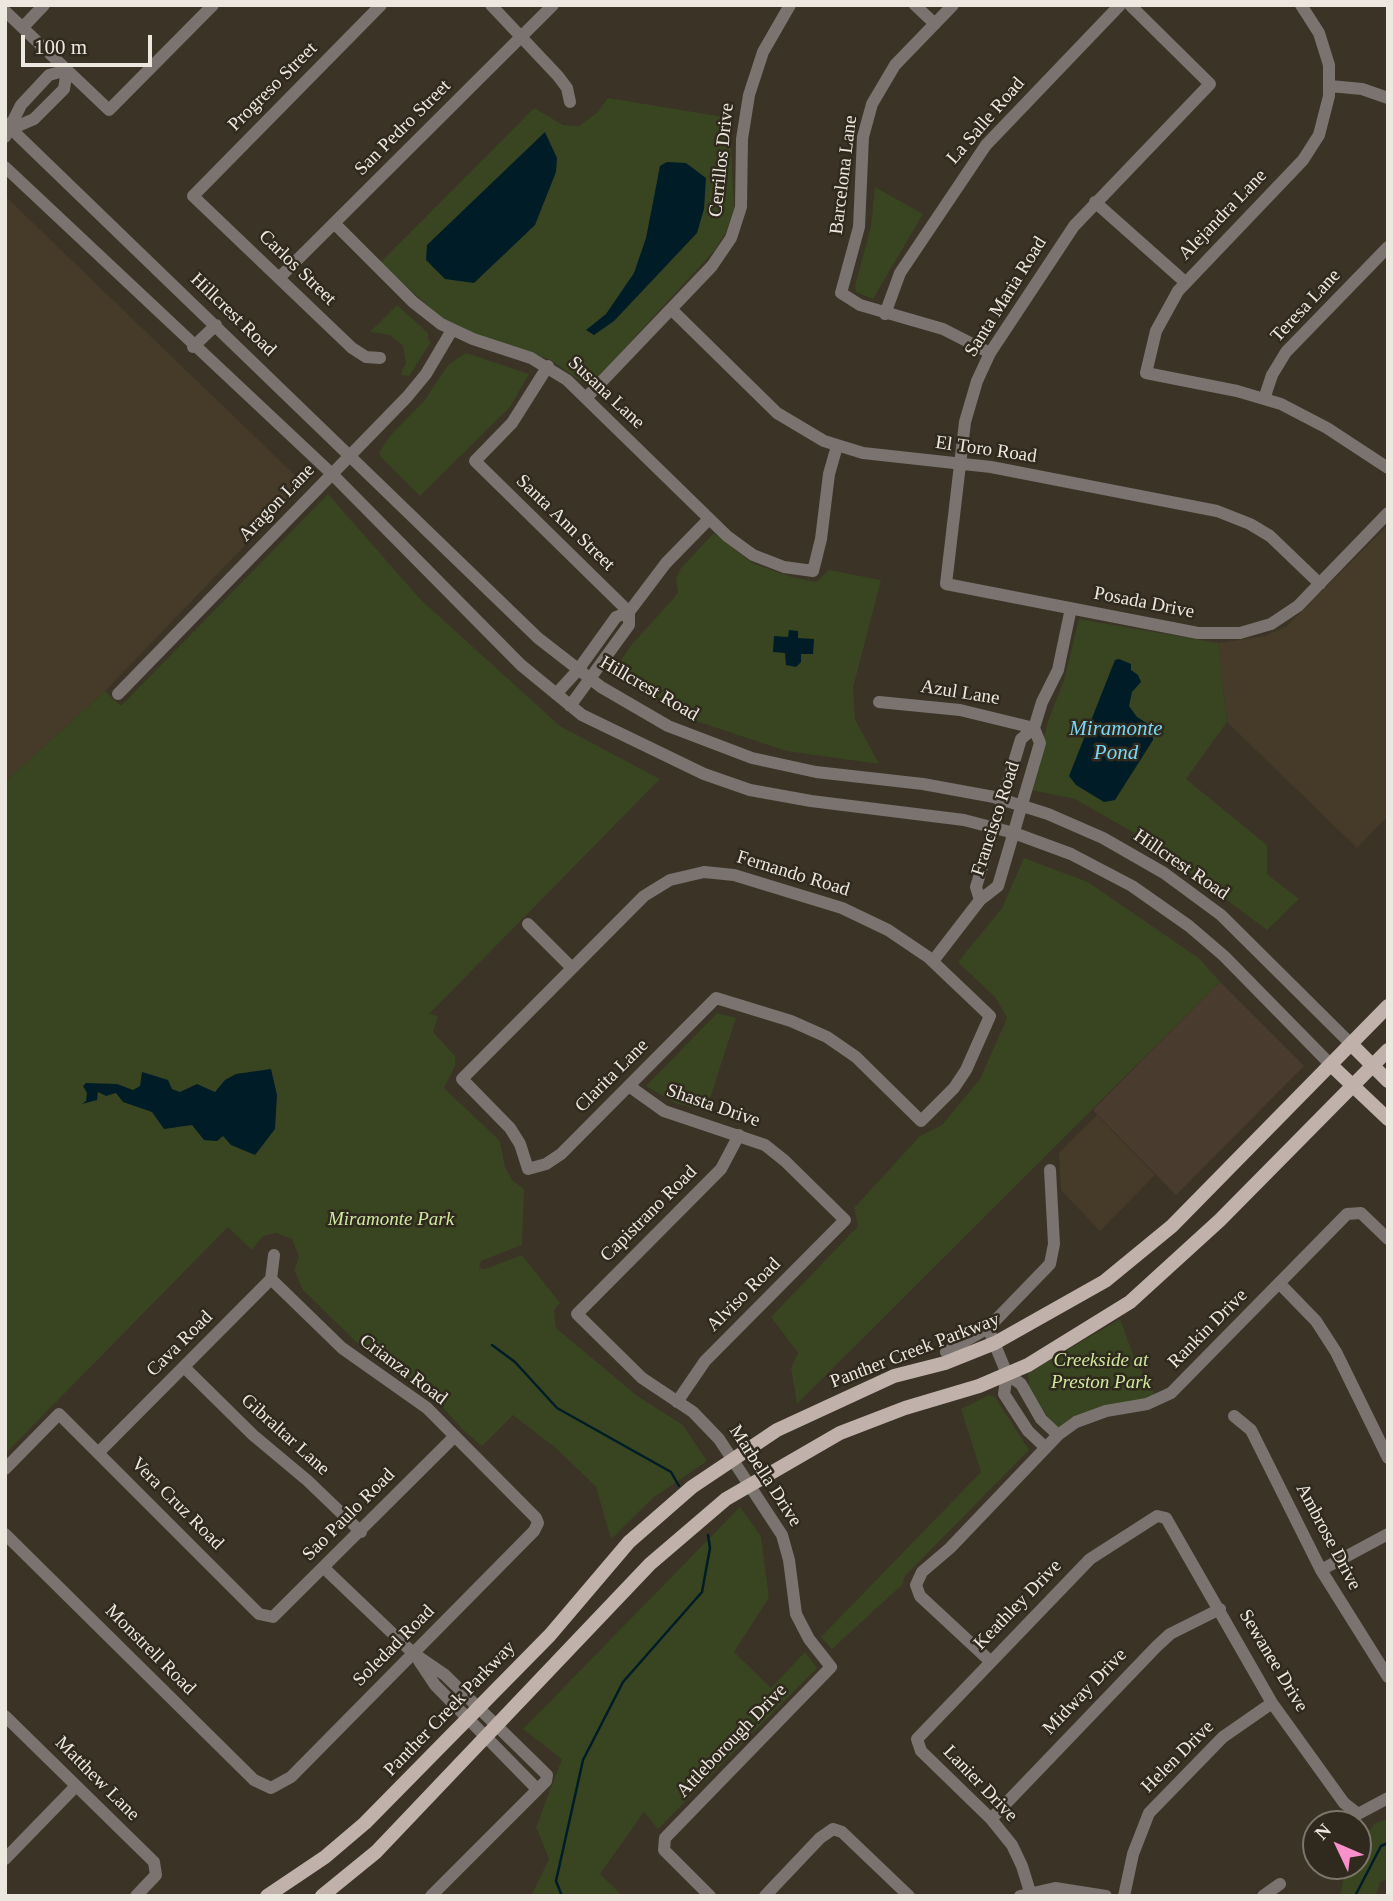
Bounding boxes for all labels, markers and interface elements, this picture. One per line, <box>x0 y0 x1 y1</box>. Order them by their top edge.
scale bar <box>24 21 156 65</box>
text: 100 m <box>34 35 87 59</box>
street label: Progreso Street <box>224 38 322 136</box>
street label: La Salle Road <box>942 73 1030 169</box>
street label: San Pedro Street <box>350 75 456 181</box>
street label: Cerrillos Drive <box>705 102 739 218</box>
street label: Barcelona Lane <box>825 114 863 236</box>
street label: Alejandra Lane <box>1174 165 1272 265</box>
street label: Carlos Street <box>254 226 340 310</box>
street label: Santa Maria Road <box>960 233 1052 361</box>
street label: Teresa Lane <box>1266 265 1346 347</box>
street label: Hillcrest Road <box>185 268 281 362</box>
street label: Susana Lane <box>563 352 649 434</box>
street label: El Toro Road <box>934 432 1038 468</box>
street label: Aragon Lane <box>234 459 320 547</box>
street label: Santa Ann Street <box>511 470 619 576</box>
street label: Posada Drive <box>1092 582 1196 624</box>
street label: Hillcrest Road <box>596 652 702 726</box>
street label: Azul Lane <box>919 676 1001 710</box>
water label: Miramonte Pond <box>1069 716 1163 766</box>
street label: Francisco Road <box>967 759 1025 879</box>
street label: Hillcrest Road <box>1129 825 1233 905</box>
street label: Fernando Road <box>734 846 852 902</box>
street label: Clarita Lane <box>571 1035 653 1117</box>
street label: Shasta Drive <box>663 1079 763 1133</box>
street label: Capistrano Road <box>596 1161 702 1267</box>
park label: Miramonte Park <box>328 1209 454 1231</box>
street label: Alviso Road <box>702 1253 786 1337</box>
street label: Rankin Drive <box>1164 1285 1252 1373</box>
street label: Cava Road <box>142 1306 218 1382</box>
street label: Panther Creek Parkway <box>827 1308 1003 1394</box>
street label: Crianza Road <box>355 1330 451 1410</box>
park label: Creekside at Preston Park <box>1051 1350 1151 1394</box>
street label: Gibraltar Lane <box>236 1389 334 1481</box>
street label: Marbella Drive <box>724 1421 806 1531</box>
street label: Vera Cruz Road <box>126 1453 228 1555</box>
street label: Sao Paulo Road <box>298 1464 400 1566</box>
street label: Ambrose Drive <box>1290 1480 1366 1594</box>
street label: Keathley Drive <box>969 1555 1067 1655</box>
street label: Monstrell Road <box>100 1600 200 1700</box>
street label: Soledad Road <box>348 1600 440 1692</box>
street label: Sewanee Drive <box>1233 1606 1313 1716</box>
street label: Panther Creek Parkway <box>379 1637 521 1781</box>
street label: Midway Drive <box>1038 1644 1132 1740</box>
street label: Attleborough Drive <box>672 1679 792 1803</box>
street label: Helen Drive <box>1137 1716 1219 1798</box>
street label: Matthew Lane <box>50 1732 144 1826</box>
street label: Lanier Drive <box>938 1741 1022 1827</box>
north arrow <box>1302 1810 1372 1880</box>
text: N <box>1311 1819 1335 1844</box>

